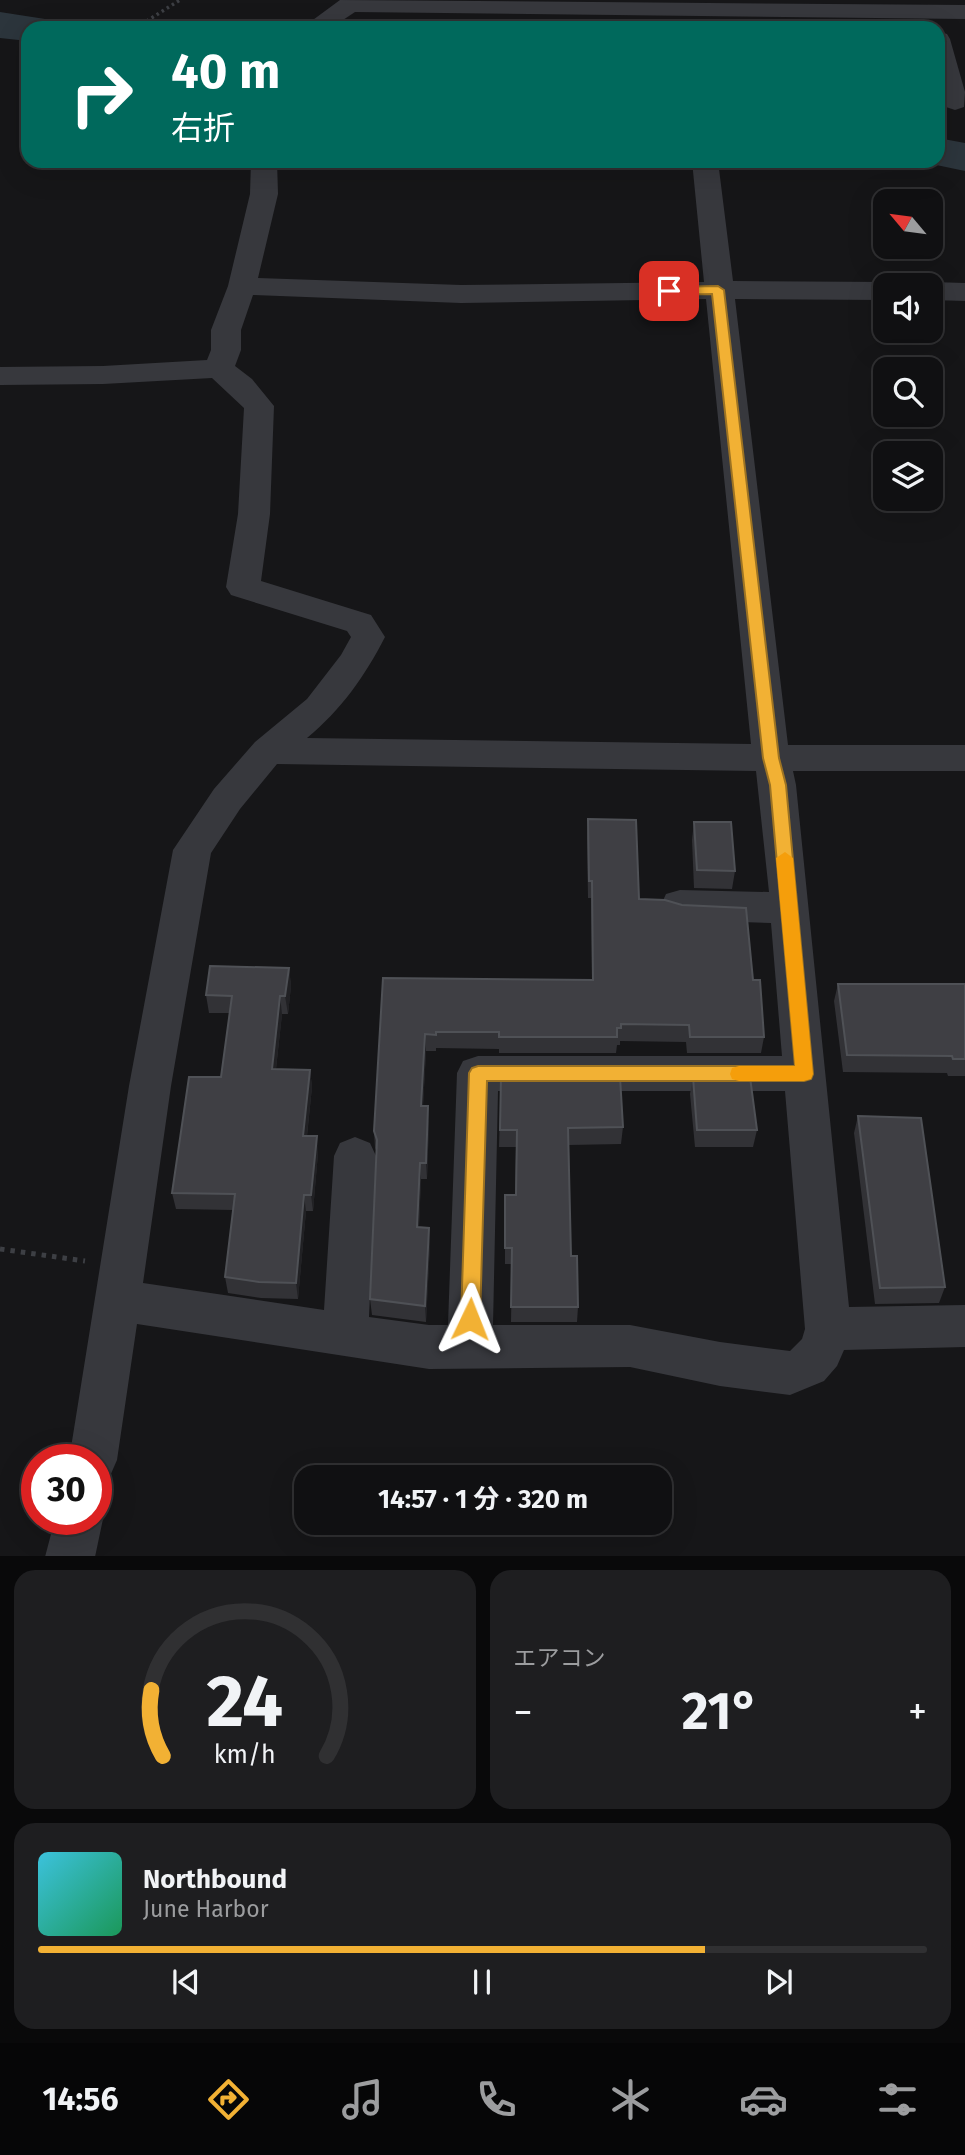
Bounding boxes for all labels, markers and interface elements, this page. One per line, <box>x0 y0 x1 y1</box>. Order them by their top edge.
text: 40 m <box>171 42 280 101</box>
icon: right <box>56 49 147 140</box>
text: 右折 <box>171 109 235 147</box>
north arrow <box>873 189 943 259</box>
map controls <box>873 189 943 511</box>
pin <box>639 261 699 321</box>
icon: arrive <box>650 272 688 310</box>
button: sound <box>873 273 943 343</box>
button: search <box>873 357 943 427</box>
button: layers <box>873 441 943 511</box>
position arrow <box>433 1282 507 1356</box>
speed limit sign: 30 <box>21 1444 112 1535</box>
text: 14:57 · 1 分 · 320 m <box>378 1484 588 1515</box>
text: エアコン <box>514 1644 606 1672</box>
text: 24 <box>206 1658 283 1745</box>
text: 21° <box>682 1680 759 1743</box>
text: − <box>514 1689 533 1735</box>
text: + <box>908 1689 927 1735</box>
text: km/h <box>214 1739 276 1769</box>
text: Northbound <box>143 1864 287 1895</box>
text: June Harbor <box>143 1895 269 1923</box>
icon: previous <box>167 1963 205 2001</box>
icon: pause <box>463 1963 501 2001</box>
icon: next <box>760 1963 798 2001</box>
icon: directions <box>204 2075 253 2124</box>
icon: music <box>338 2075 387 2124</box>
icon: phone <box>472 2075 521 2124</box>
icon: climate <box>606 2075 655 2124</box>
icon: car <box>739 2075 788 2124</box>
icon: filters <box>873 2075 922 2124</box>
text: 14:56 <box>42 2080 119 2118</box>

